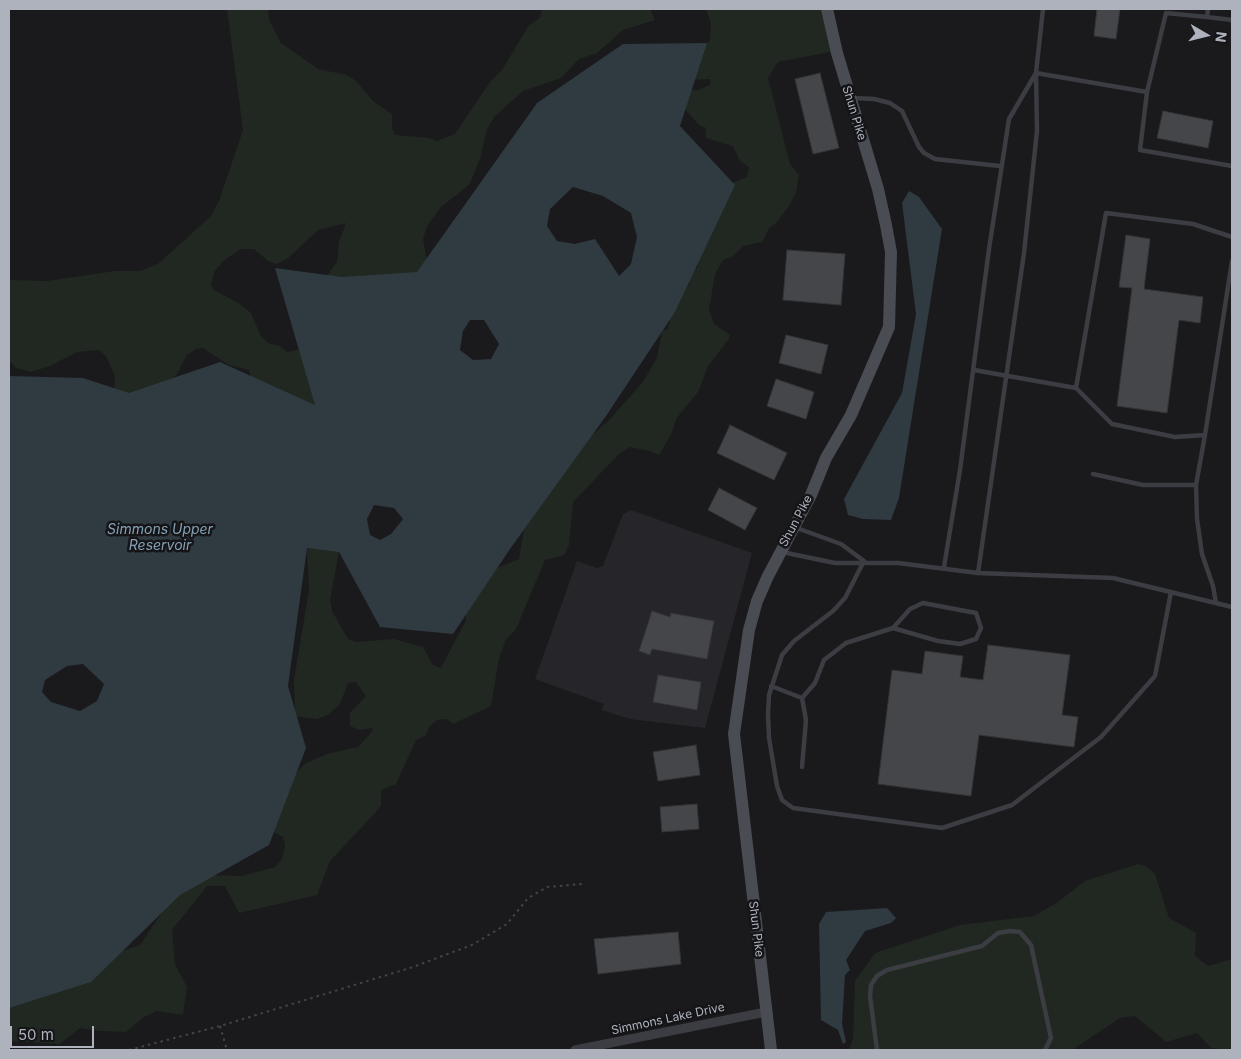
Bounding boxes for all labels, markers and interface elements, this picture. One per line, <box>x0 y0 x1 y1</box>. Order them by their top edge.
north arrow <box>1181 10 1231 60</box>
text: N <box>1212 31 1231 44</box>
street label: Shun Pike <box>839 84 869 142</box>
street label: Shun Pike <box>776 493 816 549</box>
water label: Simmons Upper Reservoir <box>107 522 213 554</box>
street label: Shun Pike <box>745 900 767 958</box>
street label: Simmons Lake Drive <box>610 1000 726 1038</box>
scale bar <box>12 1016 96 1048</box>
text: 50 m <box>18 1025 54 1044</box>

